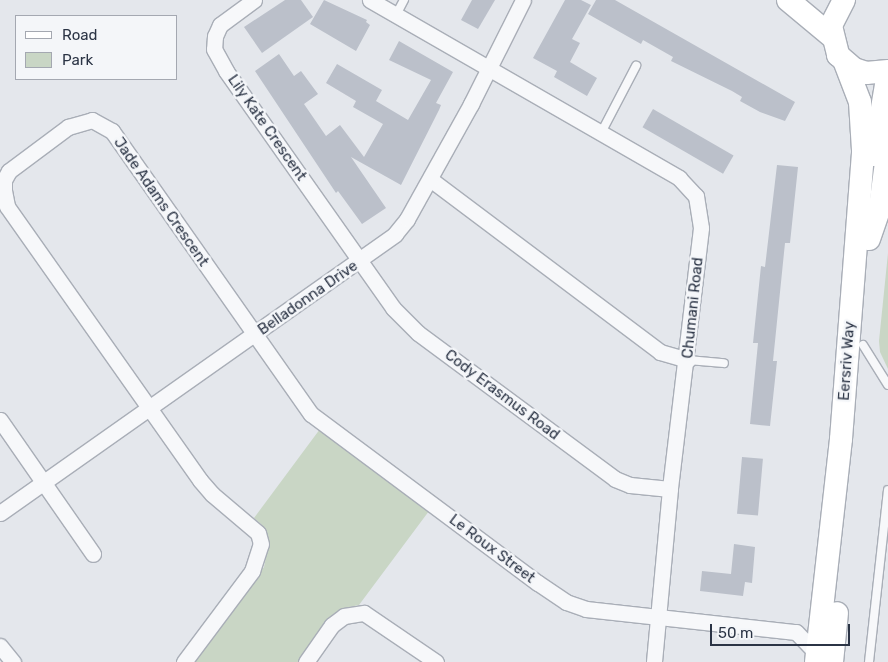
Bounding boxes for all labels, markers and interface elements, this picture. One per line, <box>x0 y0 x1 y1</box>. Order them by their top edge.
legend <box>15 15 178 80</box>
text: Road <box>62 26 98 44</box>
text: Park <box>62 51 93 69</box>
street label: Lily Kate Crescent <box>224 71 310 185</box>
street label: Jade Adams Crescent <box>110 134 212 270</box>
street label: Chumani Road <box>679 256 707 360</box>
street label: Belladonna Drive <box>255 257 361 339</box>
street label: Eersriv Way <box>835 320 859 402</box>
street label: Cody Erasmus Road <box>441 346 563 444</box>
street label: Le Roux Street <box>446 511 538 587</box>
scale bar <box>713 614 853 646</box>
text: 50 m <box>718 624 753 642</box>

